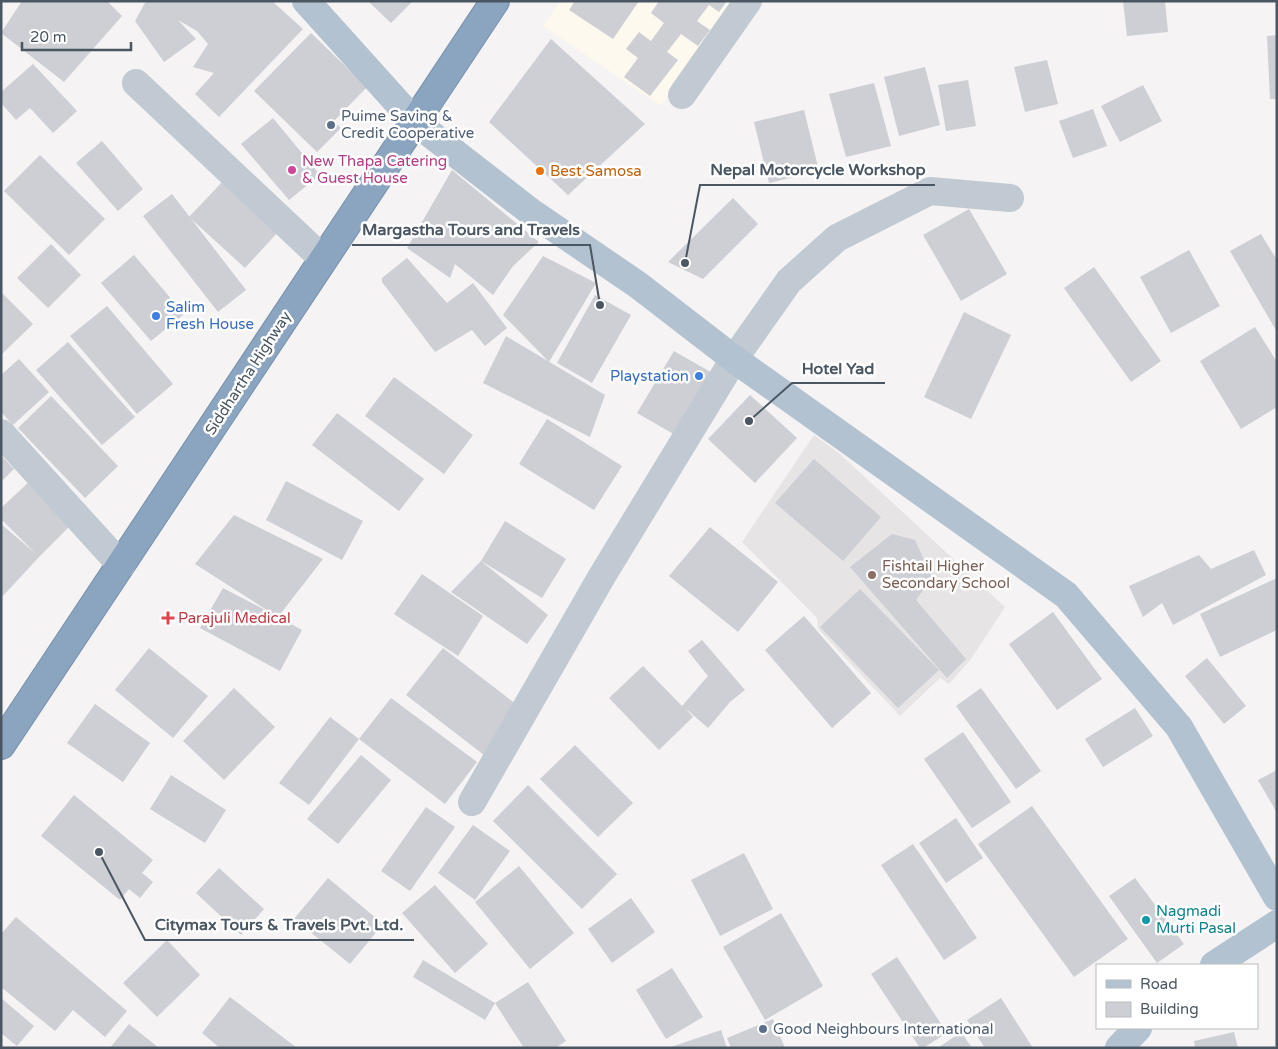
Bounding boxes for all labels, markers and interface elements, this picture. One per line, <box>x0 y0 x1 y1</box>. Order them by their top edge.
scale bar <box>22 20 131 52</box>
text: 20 m <box>30 28 67 46</box>
place label: Puime Saving & Credit Cooperative <box>341 107 474 142</box>
marker: Puime Saving & Credit Cooperative <box>325 119 337 131</box>
place label: New Thapa Catering & Guest House <box>302 152 447 187</box>
callout: Nepal Motorcycle Workshop <box>700 154 935 185</box>
text: Nepal Motorcycle Workshop <box>710 160 926 180</box>
place label: Best Samosa <box>550 162 642 180</box>
marker: New Thapa Catering & Guest House <box>286 164 298 176</box>
marker: Best Samosa <box>534 165 546 177</box>
callout: Margastha Tours and Travels <box>352 214 590 245</box>
text: Margastha Tours and Travels <box>362 220 580 240</box>
place label: Salim Fresh House <box>166 298 254 333</box>
street label: Siddhartha Highway <box>201 308 295 438</box>
marker: Salim Fresh House <box>150 310 162 322</box>
callout: Hotel Yad <box>792 352 885 383</box>
text: Hotel Yad <box>802 359 874 379</box>
place label: Playstation <box>610 367 689 385</box>
marker: Playstation <box>693 370 705 382</box>
place label: Fishtail Higher Secondary School <box>882 557 1010 592</box>
marker: Fishtail Higher Secondary School <box>866 569 878 581</box>
place label: Parajuli Medical <box>178 609 291 627</box>
marker: Parajuli Medical <box>162 612 174 624</box>
place label: Nagmadi Murti Pasal <box>1156 902 1236 937</box>
callout: Citymax Tours & Travels Pvt. Ltd. <box>145 909 414 940</box>
marker: Nagmadi Murti Pasal <box>1140 914 1152 926</box>
text: Citymax Tours & Travels Pvt. Ltd. <box>155 915 403 935</box>
legend <box>1096 964 1258 1029</box>
text: Road <box>1140 975 1178 993</box>
text: Building <box>1140 1000 1199 1018</box>
place label: Good Neighbours International <box>773 1020 993 1038</box>
marker: Good Neighbours International <box>757 1023 769 1035</box>

